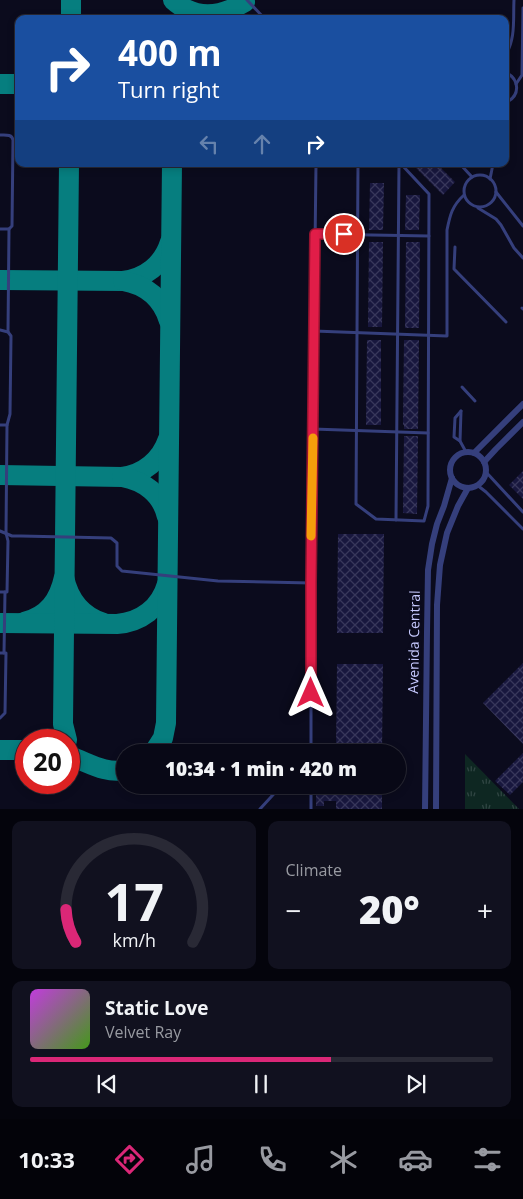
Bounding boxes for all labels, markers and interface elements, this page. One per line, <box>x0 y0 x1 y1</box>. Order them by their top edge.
text: 400 m <box>118 29 222 76</box>
icon: right <box>35 35 100 100</box>
text: Turn right <box>118 74 220 104</box>
icon: left <box>195 130 223 158</box>
icon: ahead <box>248 130 276 158</box>
icon: right <box>301 130 329 158</box>
pin <box>323 213 365 255</box>
icon: arrive <box>330 220 358 248</box>
street label: Avenida Central <box>403 590 424 694</box>
position arrow <box>284 666 336 718</box>
speed limit sign: 20 <box>15 729 80 794</box>
text: 10:34 · 1 min · 420 m <box>165 756 357 782</box>
text: Climate <box>286 859 342 881</box>
text: 17 <box>104 865 163 936</box>
text: 20° <box>359 883 420 935</box>
text: − <box>286 891 302 929</box>
text: + <box>477 891 493 929</box>
text: km/h <box>112 928 155 952</box>
text: Static Love <box>105 995 208 1021</box>
text: Velvet Ray <box>105 1021 181 1043</box>
icon: previous <box>93 1070 121 1098</box>
icon: pause <box>247 1070 275 1098</box>
icon: next <box>402 1070 430 1098</box>
icon: directions <box>112 1142 147 1177</box>
icon: music <box>183 1142 218 1177</box>
icon: phone <box>255 1142 290 1177</box>
icon: climate <box>326 1142 361 1177</box>
icon: car <box>398 1142 433 1177</box>
icon: filters <box>470 1142 505 1177</box>
text: 10:33 <box>18 1144 75 1174</box>

